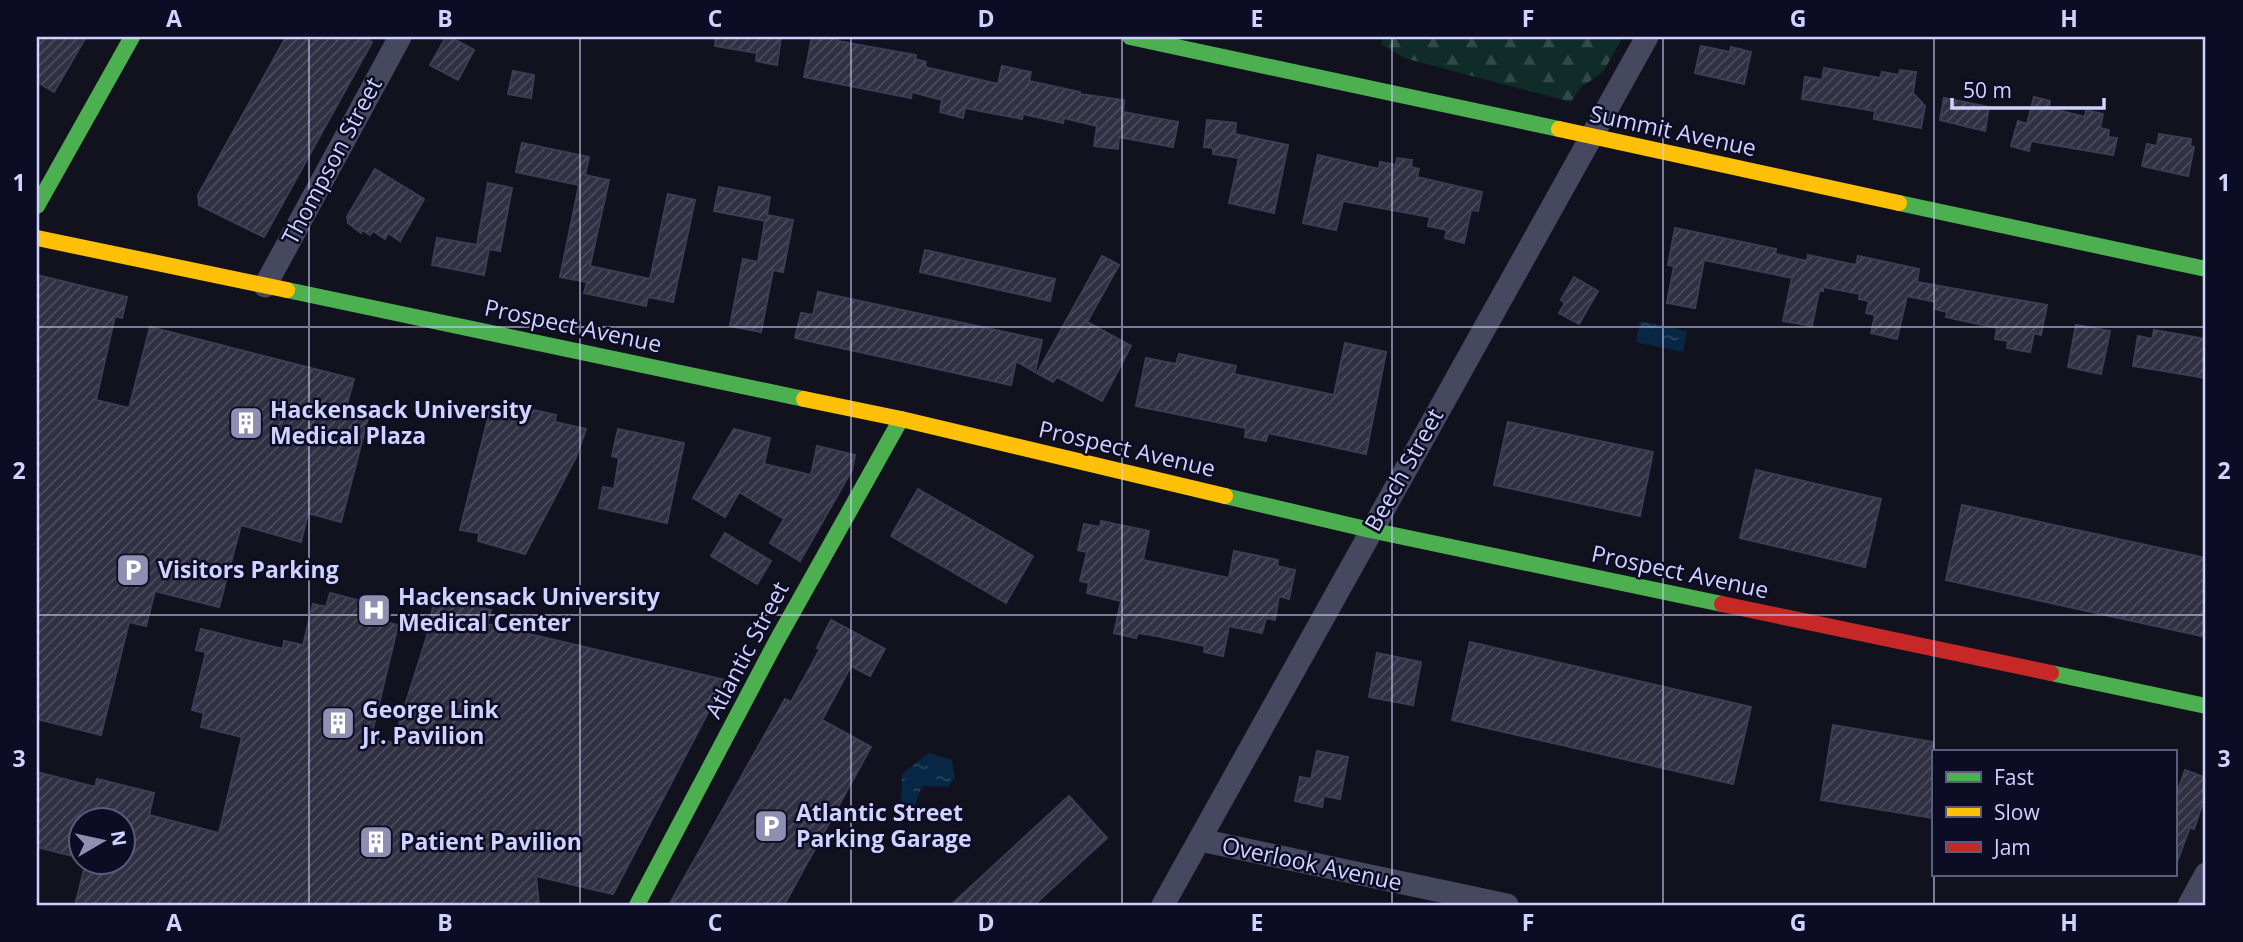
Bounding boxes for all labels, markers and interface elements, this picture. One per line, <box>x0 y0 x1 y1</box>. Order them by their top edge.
text: A <box>166 2 182 34</box>
text: B <box>437 2 453 34</box>
text: C <box>708 2 722 34</box>
text: D <box>977 2 995 34</box>
text: E <box>1251 2 1263 34</box>
text: F <box>1522 2 1534 34</box>
text: G <box>1790 2 1806 34</box>
text: H <box>2060 2 2078 34</box>
scale bar <box>1952 66 2105 110</box>
street label: Thompson Street <box>274 71 389 250</box>
text: 50 m <box>1963 76 2012 104</box>
street label: Summit Avenue <box>1587 97 1759 163</box>
text: 1 <box>12 166 26 198</box>
text: 1 <box>2217 166 2231 198</box>
street label: Prospect Avenue <box>482 291 665 359</box>
place label: Hackensack University Medical Plaza <box>270 393 533 451</box>
street label: Beech Street <box>1356 402 1450 537</box>
building icon: Hackensack University Medical Plaza <box>227 404 265 442</box>
street label: Prospect Avenue <box>1036 412 1219 484</box>
text: 2 <box>12 454 26 486</box>
text: 2 <box>2217 454 2231 486</box>
street label: Prospect Avenue <box>1589 537 1772 605</box>
parking icon: Visitors Parking <box>114 551 152 589</box>
place label: Visitors Parking <box>158 553 339 585</box>
street label: Atlantic Street <box>697 576 796 724</box>
place label: Hackensack University Medical Center <box>398 580 661 638</box>
hospital icon: Hackensack University Medical Center <box>355 591 393 629</box>
place label: George Link Jr. Pavilion <box>360 693 500 751</box>
building icon: George Link Jr. Pavilion <box>319 704 357 742</box>
text: 3 <box>12 742 26 774</box>
text: 3 <box>2217 742 2231 774</box>
legend <box>1932 750 2176 876</box>
text: Fast <box>1994 763 2034 791</box>
place label: Atlantic Street Parking Garage <box>796 796 972 854</box>
text: Slow <box>1994 798 2040 826</box>
north arrow <box>66 806 136 876</box>
parking icon: Atlantic Street Parking Garage <box>752 807 790 845</box>
building icon: Patient Pavilion <box>357 823 395 861</box>
place label: Patient Pavilion <box>400 825 582 857</box>
street label: Overlook Avenue <box>1219 828 1405 898</box>
text: N <box>105 829 133 848</box>
text: Jam <box>1992 833 2031 861</box>
text: A <box>166 906 182 938</box>
text: B <box>437 906 453 938</box>
text: C <box>708 906 722 938</box>
text: D <box>977 906 995 938</box>
text: E <box>1251 906 1263 938</box>
text: F <box>1522 906 1534 938</box>
text: G <box>1790 906 1806 938</box>
text: H <box>2060 906 2078 938</box>

